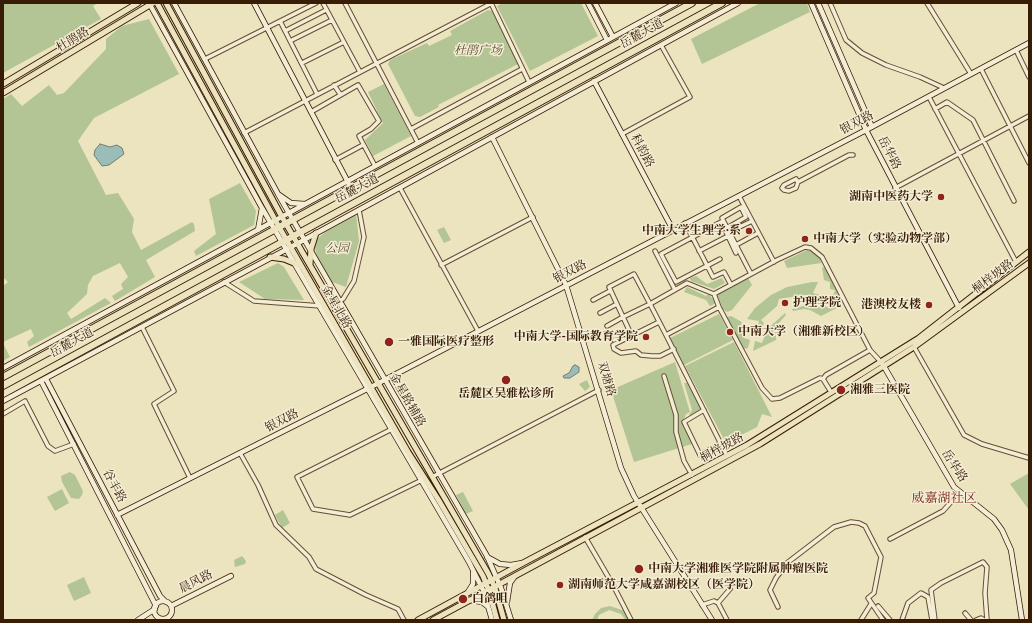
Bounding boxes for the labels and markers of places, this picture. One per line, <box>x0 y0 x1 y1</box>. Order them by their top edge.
place label: 湖南中医药大学 <box>849 190 933 204</box>
marker: 湖南中医药大学 <box>936 192 946 202</box>
place label: 中南大学生理学·系 <box>642 224 741 238</box>
marker: 中南大学生理学·系 <box>744 226 754 236</box>
place label: 中南大学（实验动物学部） <box>813 232 957 246</box>
marker: 中南大学（实验动物学部） <box>800 234 810 244</box>
place label: 护理学院 <box>793 296 841 310</box>
marker: 护理学院 <box>780 298 790 308</box>
place label: 港澳校友楼 <box>861 298 921 312</box>
marker: 港澳校友楼 <box>924 300 934 310</box>
place label: 中南大学（湘雅新校区） <box>738 325 870 339</box>
marker: 中南大学（湘雅新校区） <box>725 327 735 337</box>
place label: 中南大学-国际教育学院 <box>514 330 638 344</box>
marker: 中南大学-国际教育学院 <box>641 332 651 342</box>
place label: 一雅国际医疗整形 <box>398 335 494 349</box>
marker: 一雅国际医疗整形 <box>383 336 395 348</box>
marker: 岳麓区吴雅松诊所 <box>500 374 512 386</box>
place label: 湘雅三医院 <box>850 383 910 397</box>
marker: 湘雅三医院 <box>835 384 847 396</box>
place label: 岳麓区吴雅松诊所 <box>458 387 554 401</box>
place label: 中南大学湘雅医学院附属肿瘤医院 <box>648 562 828 576</box>
marker: 中南大学湘雅医学院附属肿瘤医院 <box>633 563 645 575</box>
place label: 湖南师范大学咸嘉湖校区（医学院） <box>568 578 760 592</box>
marker: 湖南师范大学咸嘉湖校区（医学院） <box>555 580 565 590</box>
place label: 白鸽咀 <box>472 592 508 606</box>
marker: 白鸽咀 <box>457 593 469 605</box>

